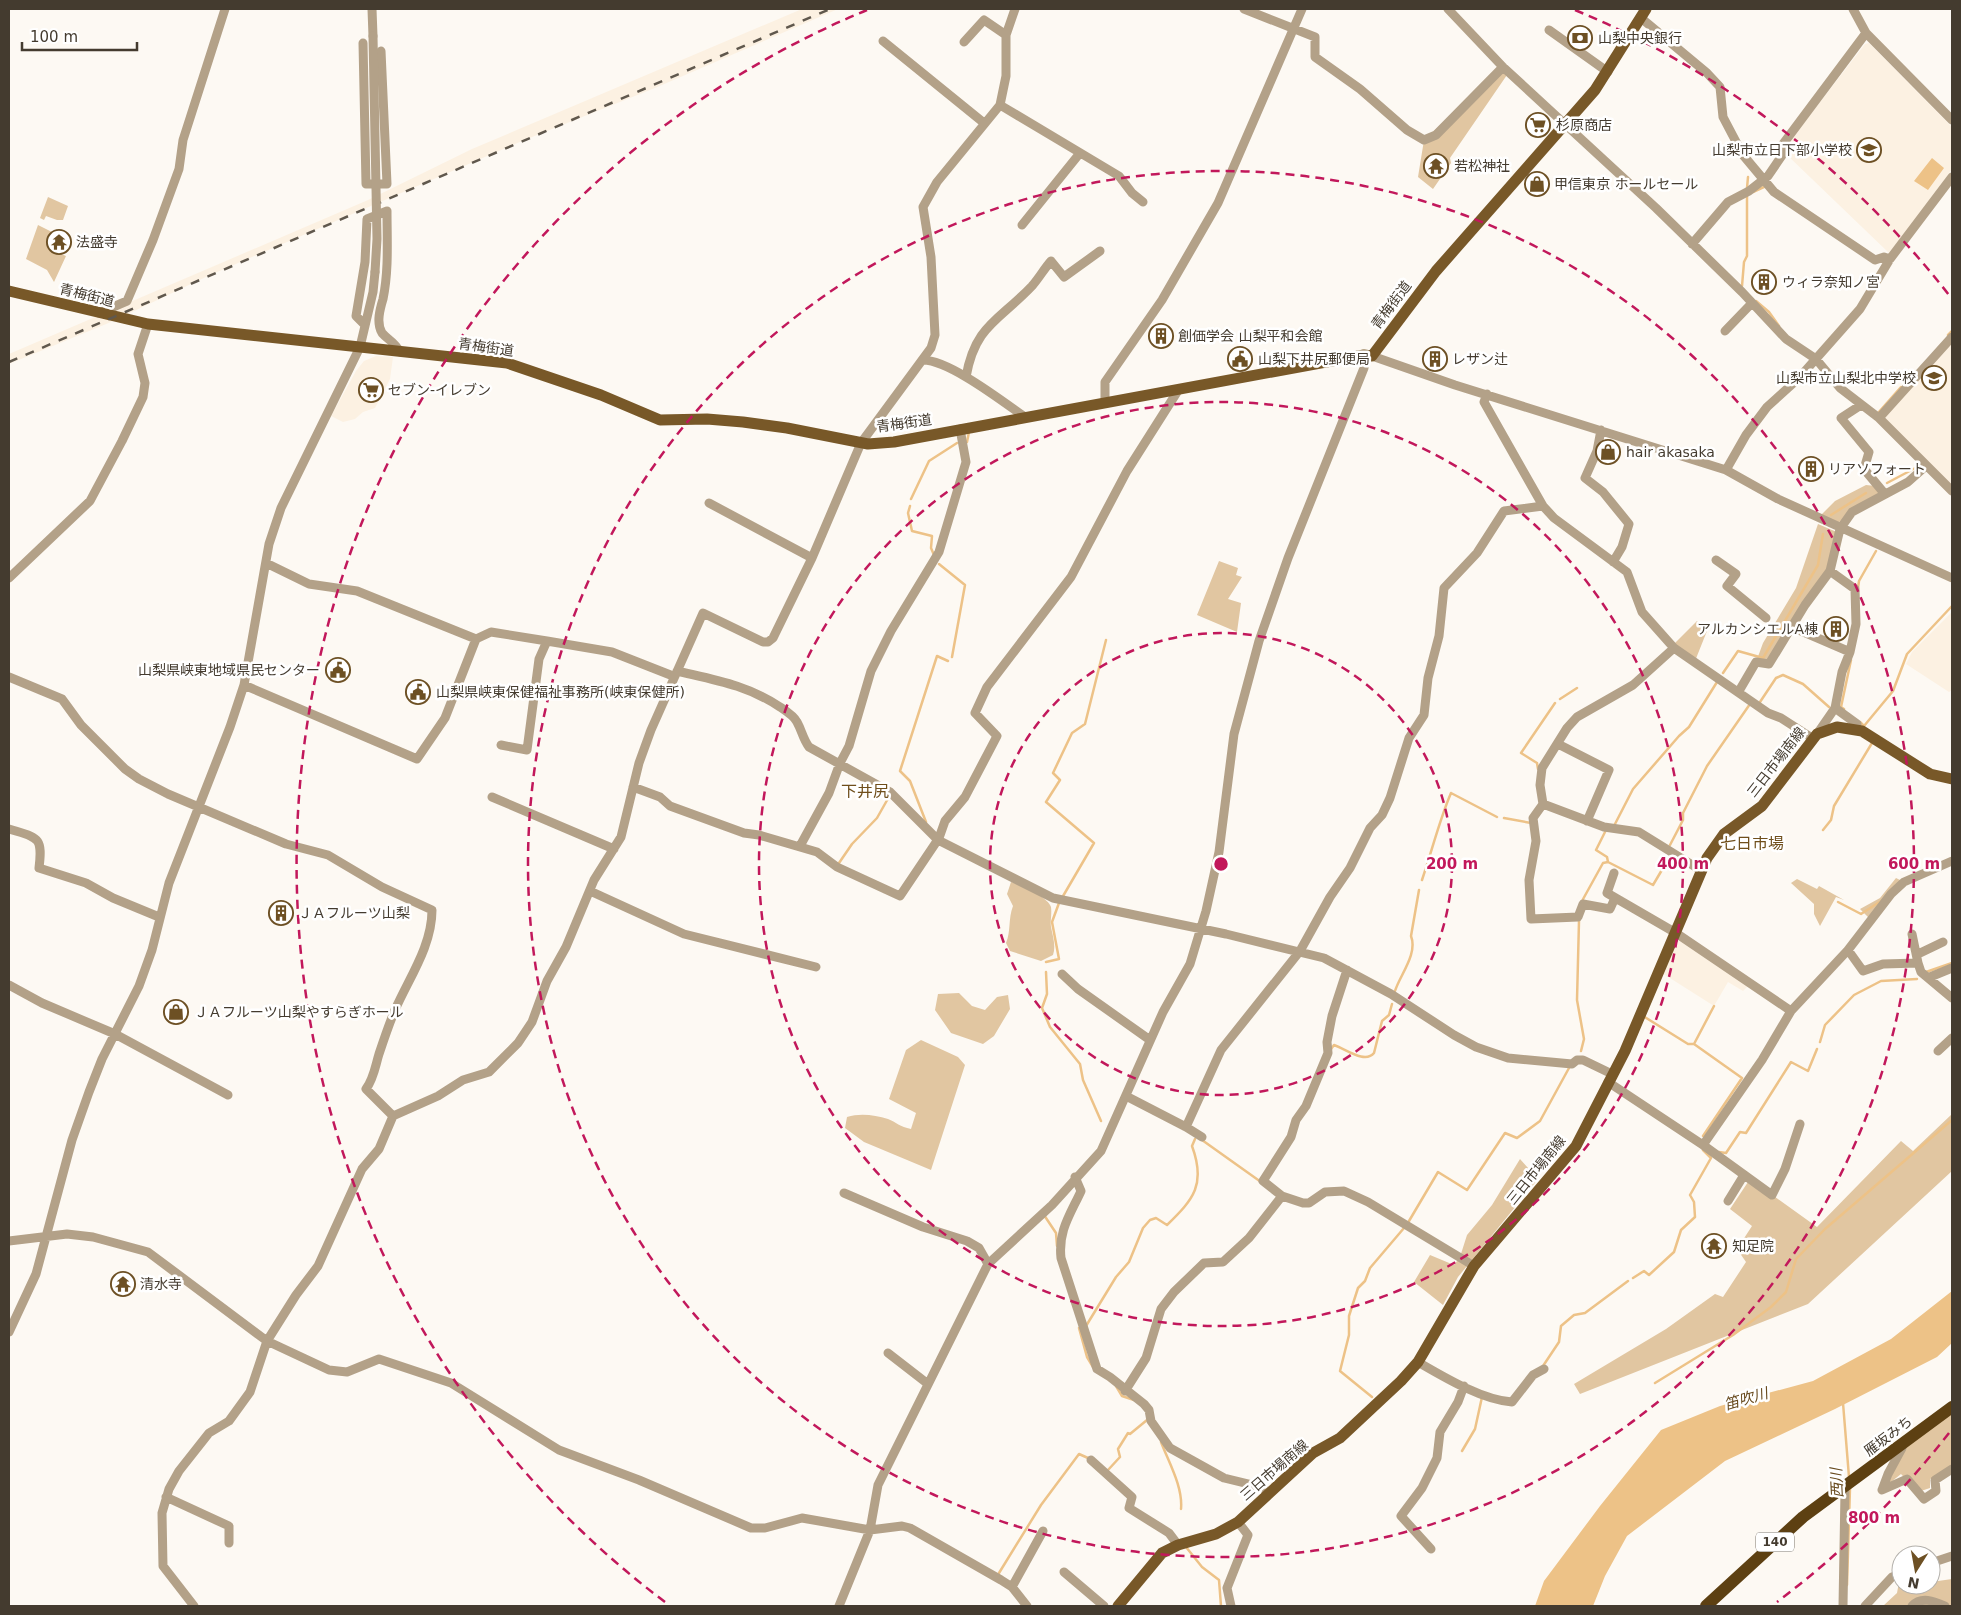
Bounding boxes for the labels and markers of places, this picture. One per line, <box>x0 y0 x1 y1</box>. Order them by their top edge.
bank icon: 山梨中央銀行 <box>1567 25 1593 51</box>
place label: 山梨中央銀行 <box>1598 30 1682 46</box>
supermarket icon: 杉原商店 <box>1525 112 1551 138</box>
place label: 杉原商店 <box>1556 117 1612 133</box>
school or university icon: 山梨市立日下部小学校 <box>1856 137 1882 163</box>
place label: 山梨市立日下部小学校 <box>1712 142 1852 158</box>
temple icon: 若松神社 <box>1423 153 1449 179</box>
place label: 若松神社 <box>1454 158 1510 174</box>
shop icon: 甲信東京 ホールセール <box>1524 171 1550 197</box>
place label: 甲信東京 ホールセール <box>1554 176 1698 192</box>
temple icon: 法盛寺 <box>46 229 72 255</box>
place label: 法盛寺 <box>76 234 118 250</box>
building icon: ウィラ奈知ノ宮 <box>1751 269 1777 295</box>
place label: ウィラ奈知ノ宮 <box>1782 274 1880 290</box>
building icon: 創価学会 山梨平和会館 <box>1148 323 1174 349</box>
place label: 創価学会 山梨平和会館 <box>1178 328 1322 344</box>
public building icon: 山梨下井尻郵便局 <box>1227 346 1253 372</box>
building icon: レザン辻 <box>1422 346 1448 372</box>
place label: 山梨下井尻郵便局 <box>1258 351 1370 367</box>
place label: レザン辻 <box>1452 351 1508 367</box>
school or university icon: 山梨市立山梨北中学校 <box>1921 365 1947 391</box>
place label: 山梨市立山梨北中学校 <box>1776 370 1916 386</box>
supermarket icon: セブン-イレブン <box>358 377 384 403</box>
place label: セブン-イレブン <box>388 382 491 398</box>
shop icon: hair akasaka <box>1595 439 1621 465</box>
place label: hair akasaka <box>1626 444 1715 460</box>
building icon: リアソフォート <box>1798 456 1824 482</box>
place label: リアソフォート <box>1828 461 1926 477</box>
building icon: アルカンシエルA棟 <box>1823 616 1849 642</box>
place label: アルカンシエルA棟 <box>1697 621 1818 637</box>
public building icon: 山梨県峡東地域県民センター <box>325 657 351 683</box>
place label: 山梨県峡東地域県民センター <box>138 662 320 678</box>
public building icon: 山梨県峡東保健福祉事務所(峡東保健所) <box>405 679 431 705</box>
place label: 山梨県峡東保健福祉事務所(峡東保健所) <box>436 684 685 700</box>
centre of rings <box>1212 855 1230 873</box>
building icon: ＪＡフルーツ山梨 <box>268 900 294 926</box>
place label: ＪＡフルーツ山梨 <box>298 905 410 921</box>
shop icon: ＪＡフルーツ山梨やすらぎホール <box>163 999 189 1025</box>
place label: ＪＡフルーツ山梨やすらぎホール <box>194 1004 404 1020</box>
temple icon: 知足院 <box>1701 1233 1727 1259</box>
place label: 知足院 <box>1732 1238 1774 1254</box>
temple icon: 清水寺 <box>110 1271 136 1297</box>
place label: 清水寺 <box>140 1276 182 1292</box>

